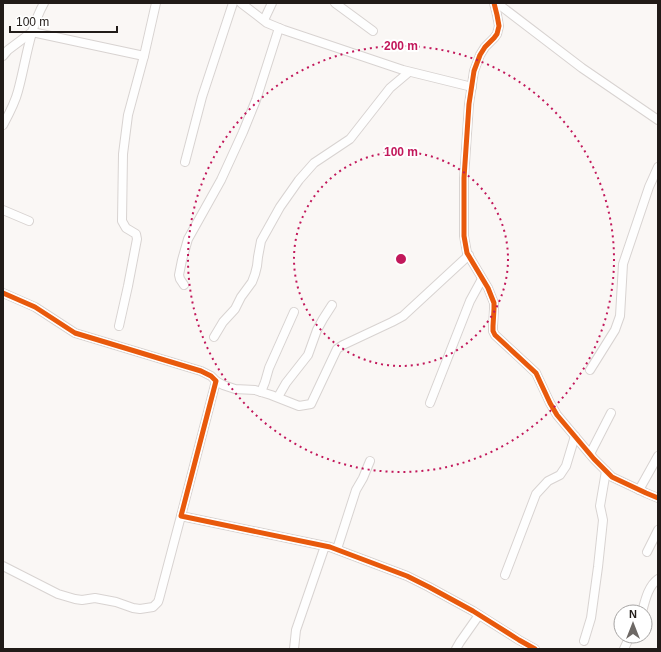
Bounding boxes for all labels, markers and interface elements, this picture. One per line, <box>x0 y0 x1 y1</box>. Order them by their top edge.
scale bar <box>10 8 117 34</box>
text: 100 m <box>16 15 49 29</box>
text: 200 m <box>384 39 418 53</box>
text: 100 m <box>384 145 418 159</box>
centre of rings <box>394 252 408 266</box>
north arrow <box>613 604 653 644</box>
text: N <box>629 608 637 620</box>

